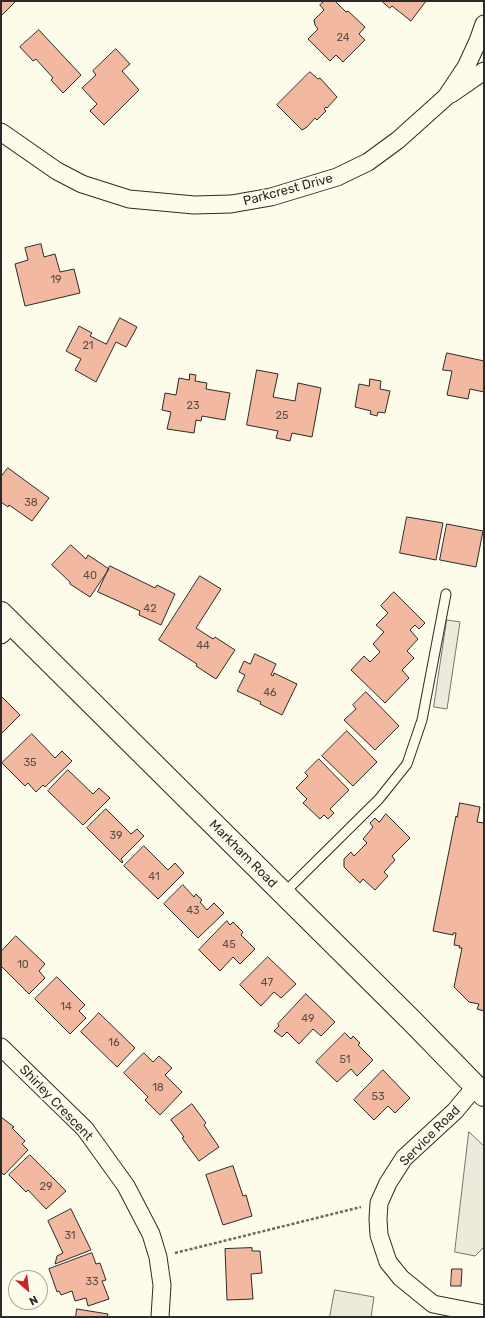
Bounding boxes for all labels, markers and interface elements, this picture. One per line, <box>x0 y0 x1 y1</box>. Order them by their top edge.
house number: 24 <box>336 31 350 45</box>
street label: Parkcrest Drive <box>241 171 335 209</box>
house number: 19 <box>50 273 62 287</box>
house number: 21 <box>82 339 94 353</box>
house number: 23 <box>186 399 200 413</box>
house number: 25 <box>276 409 288 423</box>
house number: 38 <box>24 496 38 510</box>
house number: 40 <box>83 569 97 583</box>
house number: 42 <box>143 602 157 616</box>
house number: 44 <box>196 639 210 653</box>
house number: 46 <box>263 686 277 700</box>
house number: 35 <box>23 756 37 770</box>
street label: Markham Road <box>206 817 280 891</box>
house number: 39 <box>109 829 123 843</box>
house number: 41 <box>148 870 160 884</box>
house number: 43 <box>186 904 200 918</box>
house number: 45 <box>222 938 236 952</box>
house number: 10 <box>17 958 29 972</box>
house number: 47 <box>261 976 273 990</box>
house number: 14 <box>60 1000 72 1014</box>
house number: 49 <box>301 1012 315 1026</box>
house number: 16 <box>108 1036 120 1050</box>
house number: 51 <box>339 1053 351 1067</box>
street label: Shirley Crescent <box>16 1062 96 1144</box>
house number: 18 <box>152 1081 164 1095</box>
house number: 53 <box>371 1090 385 1104</box>
street label: Service Road <box>397 1103 463 1169</box>
house number: 29 <box>40 1180 52 1194</box>
house number: 31 <box>64 1229 76 1243</box>
north arrow <box>8 1270 48 1310</box>
house number: 33 <box>85 1275 99 1289</box>
text: N <box>27 1293 40 1308</box>

